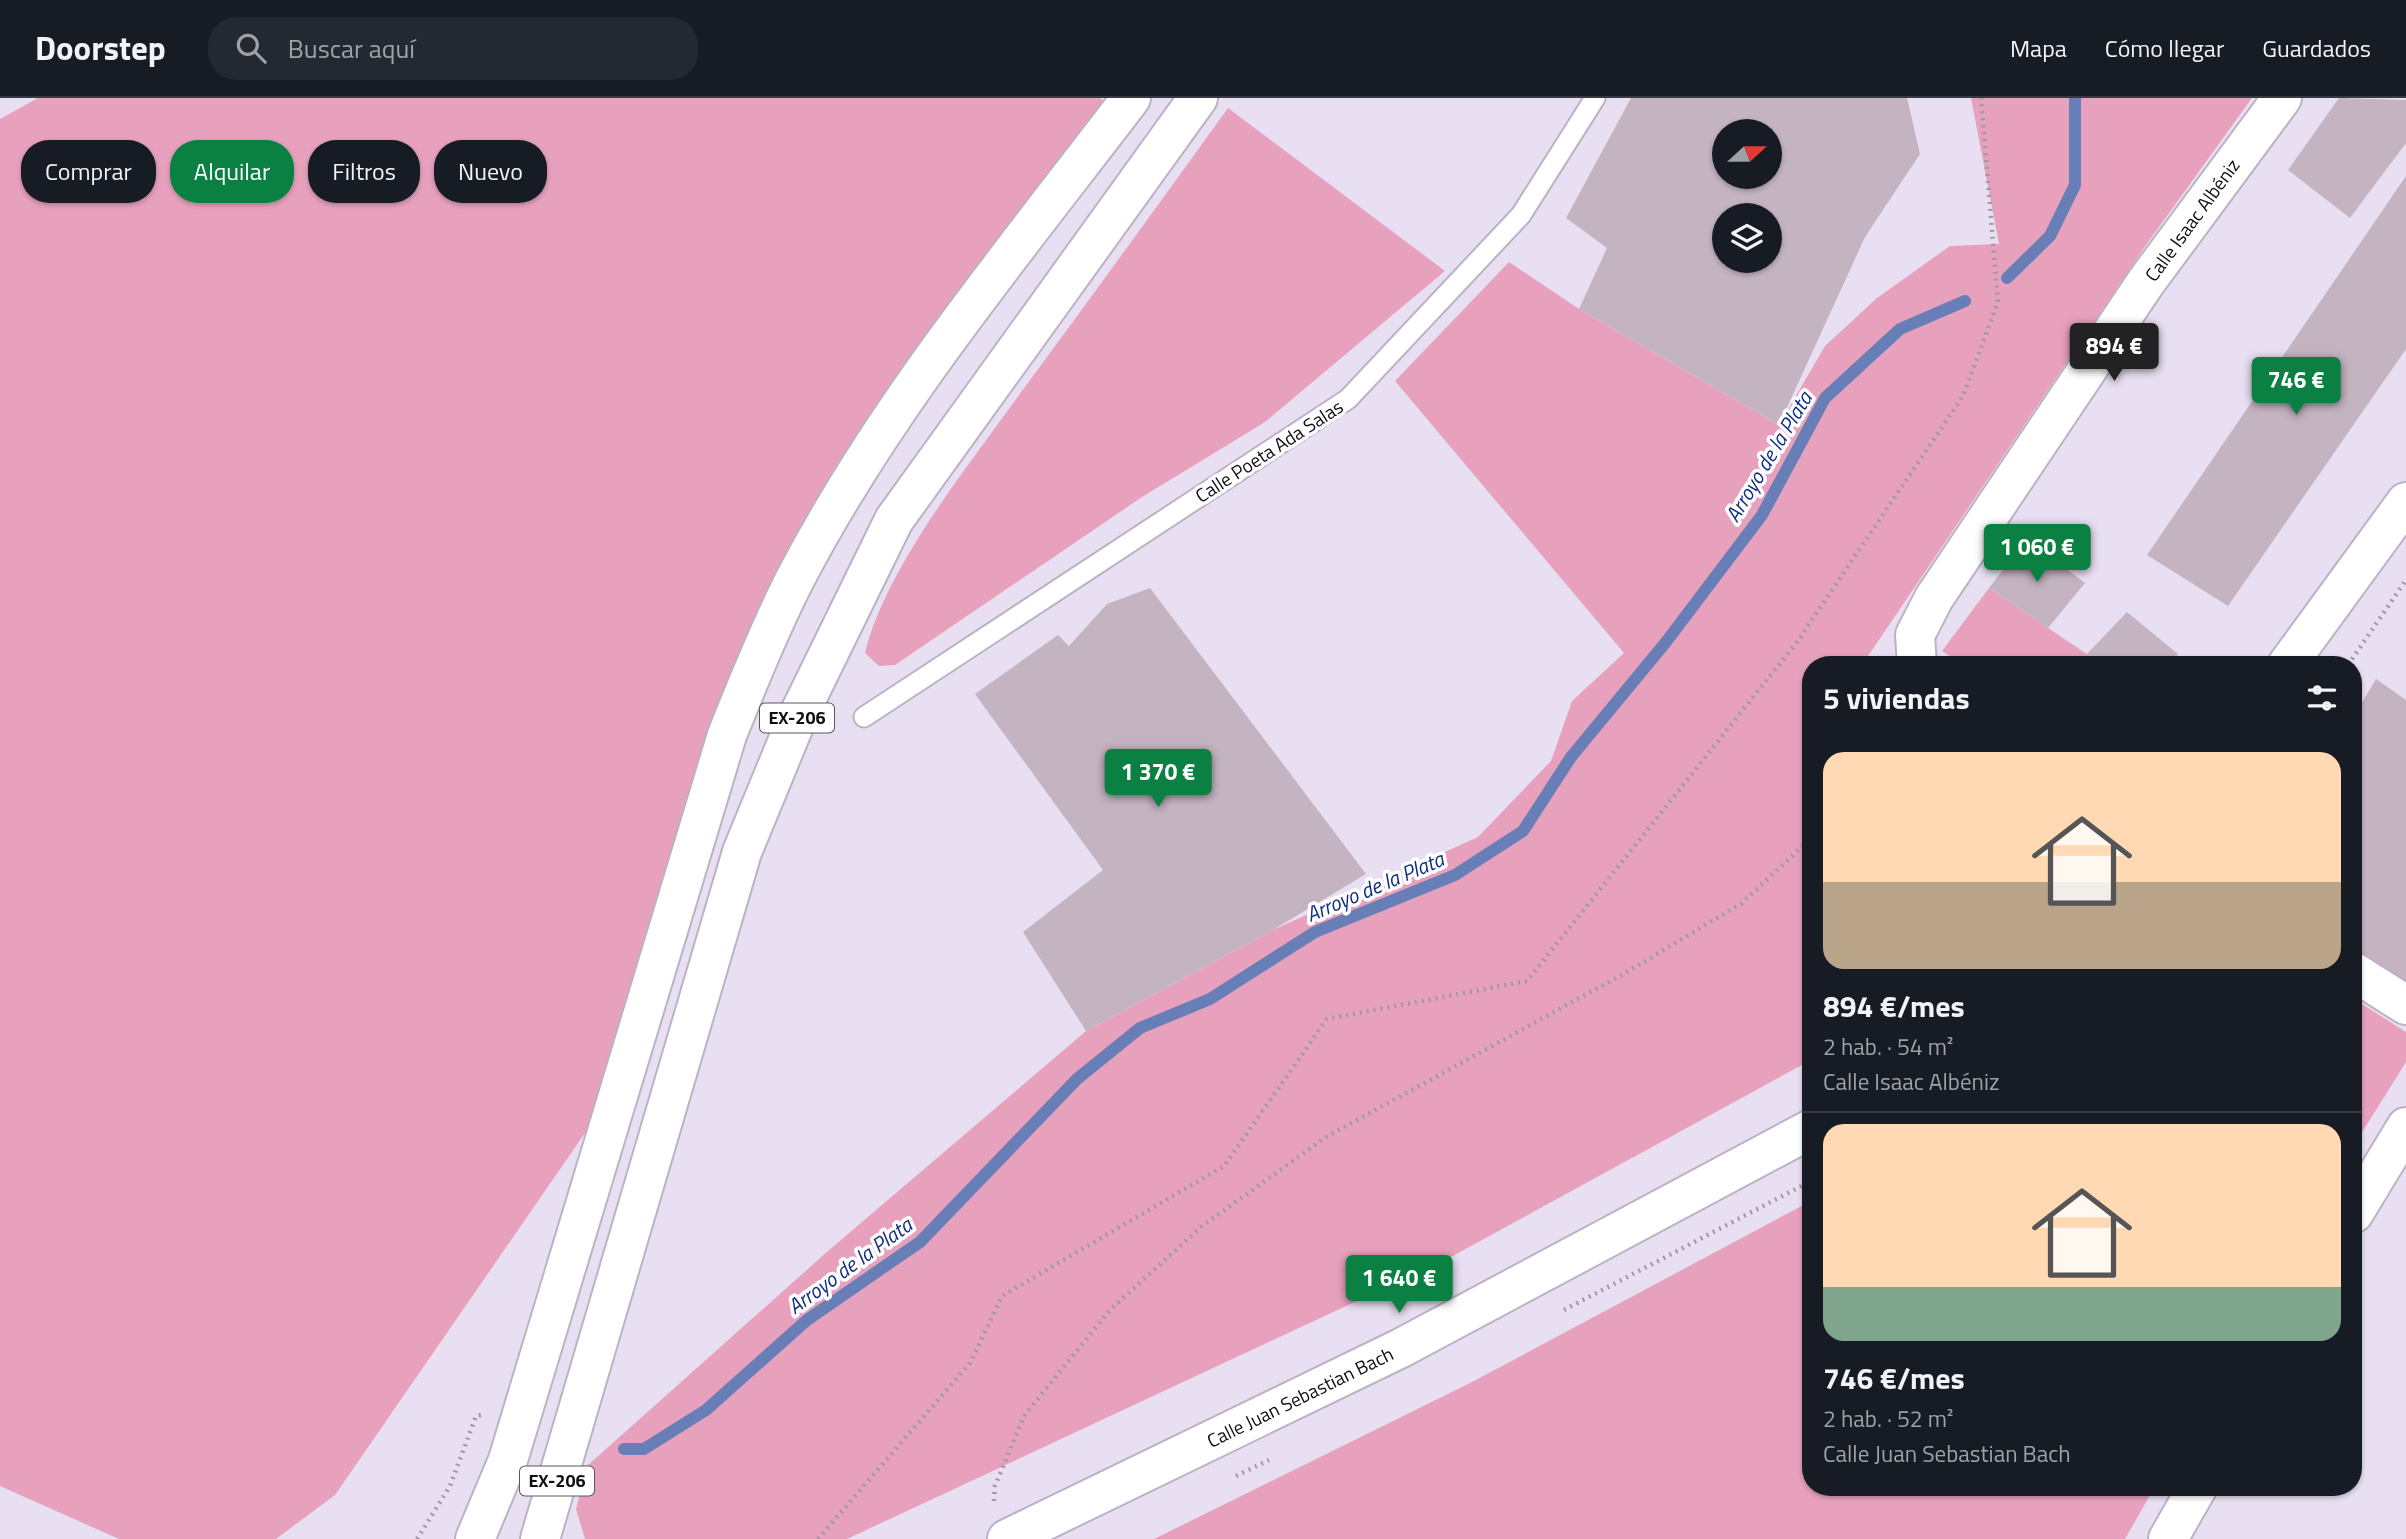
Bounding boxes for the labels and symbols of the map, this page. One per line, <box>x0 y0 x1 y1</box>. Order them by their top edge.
north arrow <box>1712 119 1782 189</box>
street label: Calle Isaac Albéniz <box>2137 152 2246 287</box>
pin: 894 € <box>2065 324 2163 383</box>
pin: 746 € <box>2247 358 2345 417</box>
water label: Arroyo de la Plata <box>1717 384 1821 528</box>
street label: Calle Poeta Ada Salas <box>1189 392 1348 509</box>
pin: 1 060 € <box>1972 524 2102 584</box>
road number: EX-206 <box>760 704 834 732</box>
pin: 1 370 € <box>1093 750 1223 809</box>
water label: Arroyo de la Plata <box>1301 842 1450 930</box>
water label: Arroyo de la Plata <box>780 1208 920 1321</box>
pin: 1 640 € <box>1334 1256 1464 1315</box>
street label: Calle Juan Sebastian Bach <box>1201 1339 1398 1454</box>
road number: EX-206 <box>520 1466 594 1496</box>

